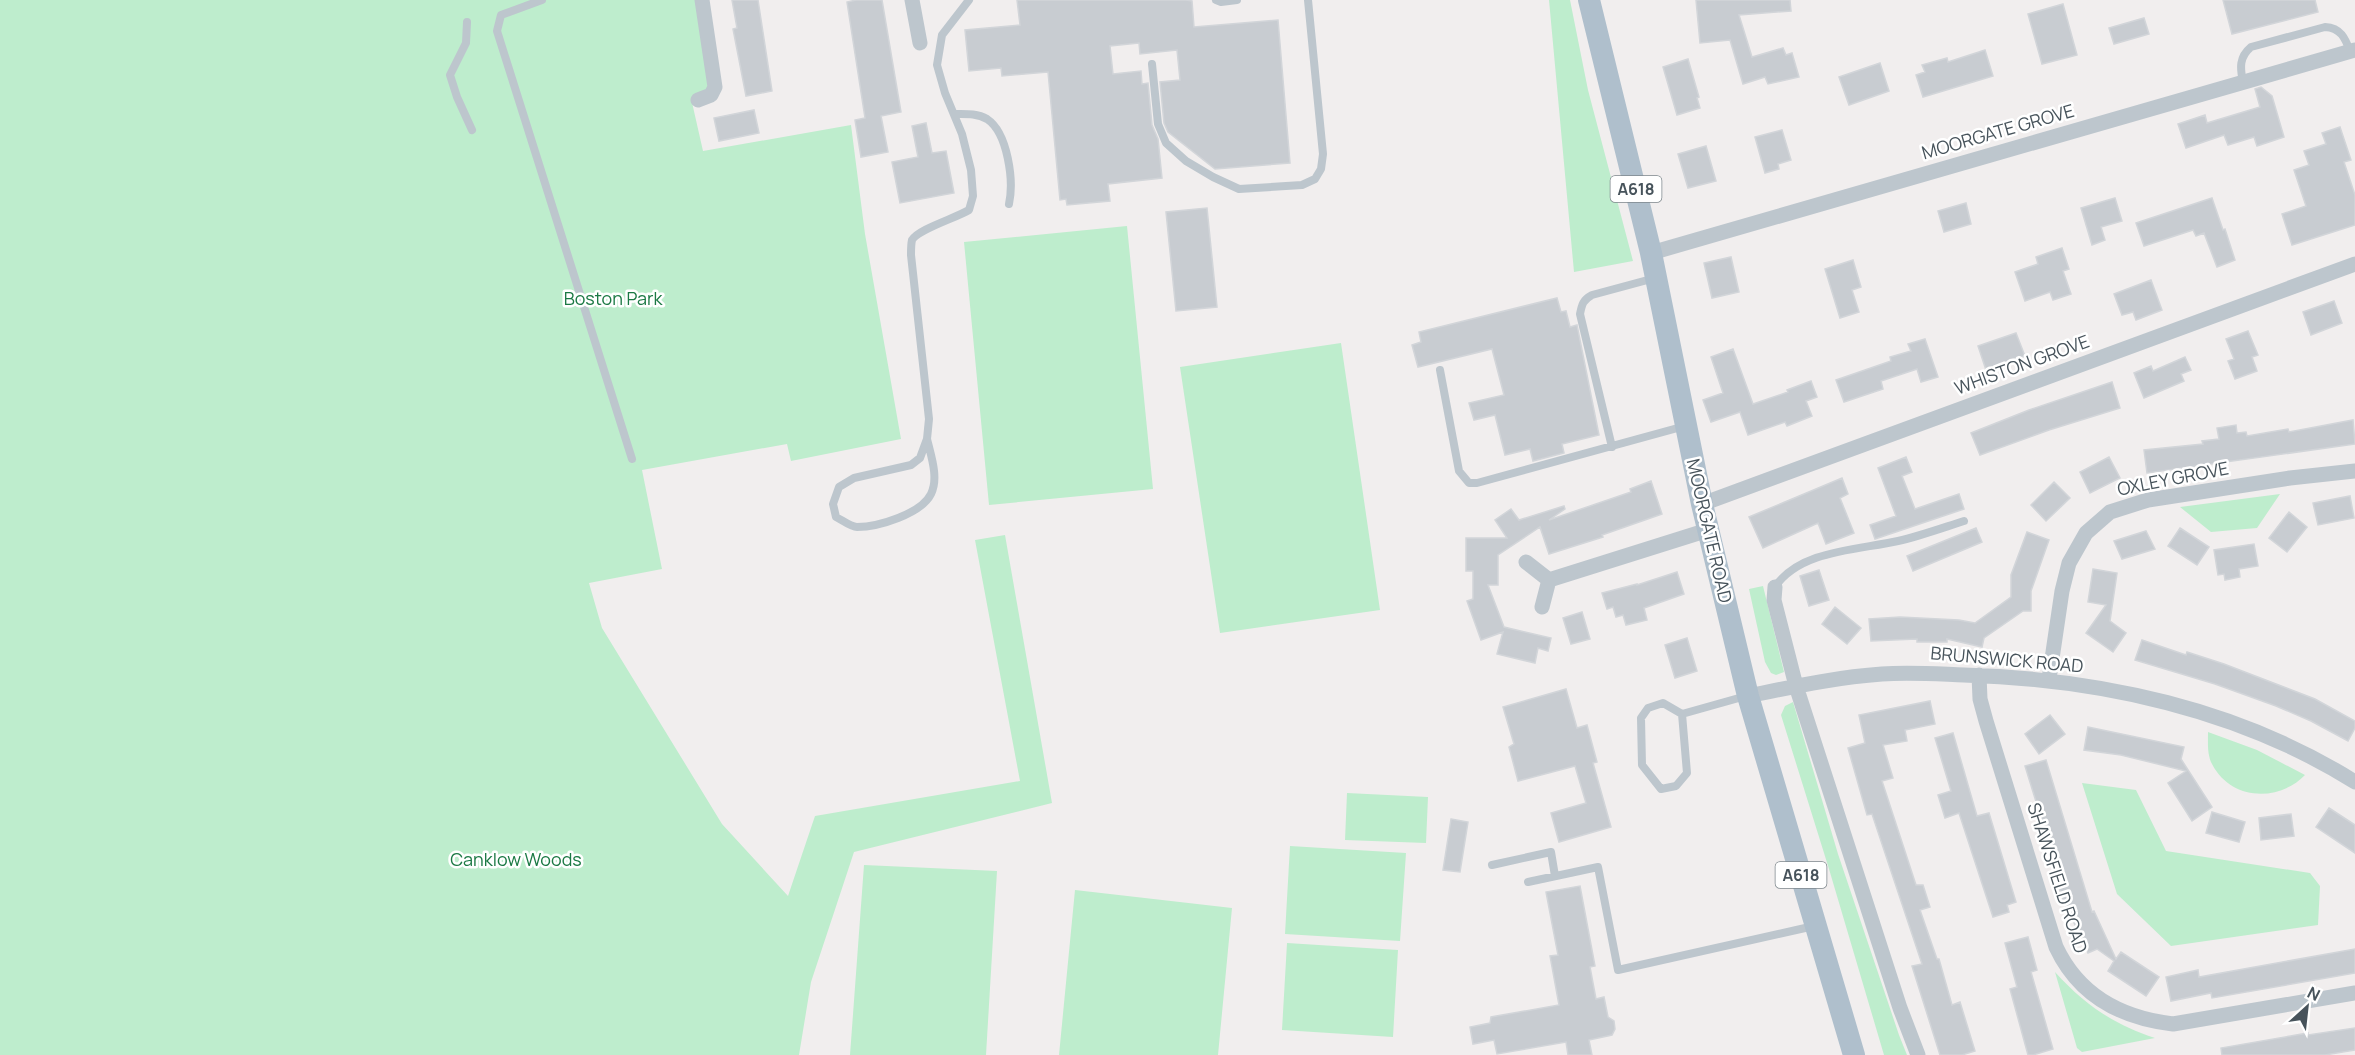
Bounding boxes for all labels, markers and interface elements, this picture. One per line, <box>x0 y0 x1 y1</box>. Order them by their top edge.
street label: MOORGATE GROVE <box>1919 98 2077 164</box>
road number: A618 <box>1610 176 1662 202</box>
park label: Boston Park <box>564 286 663 310</box>
street label: WHISTON GROVE <box>1951 329 2092 400</box>
street label: OXLEY GROVE <box>2115 455 2231 501</box>
street label: MOORGATE ROAD <box>1682 456 1738 605</box>
street label: BRUNSWICK ROAD <box>1930 640 2085 678</box>
street label: SHAWSFIELD ROAD <box>2022 799 2094 956</box>
park label: Canklow Woods <box>450 847 582 871</box>
road number: A618 <box>1776 862 1826 888</box>
north arrow <box>2277 977 2337 1037</box>
text: N <box>2304 981 2324 1006</box>

